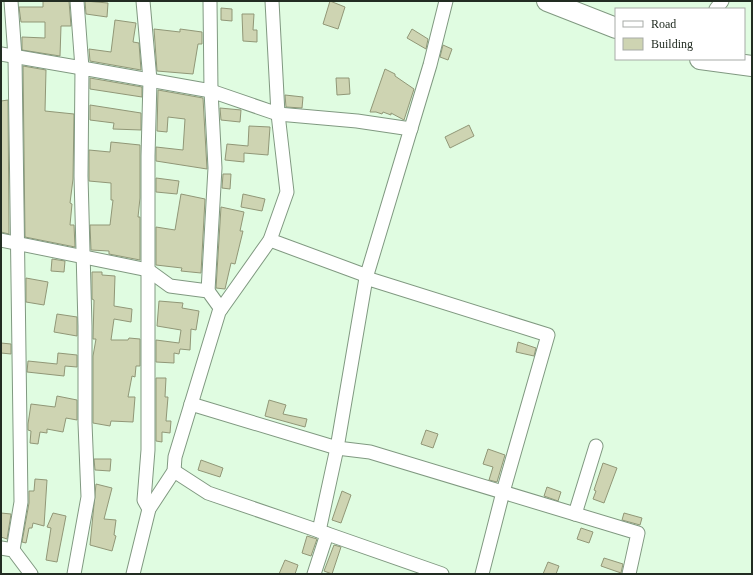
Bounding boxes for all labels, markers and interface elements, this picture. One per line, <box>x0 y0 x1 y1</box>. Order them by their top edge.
legend <box>615 8 745 60</box>
text: Road <box>651 17 676 31</box>
text: Building <box>651 37 693 51</box>

